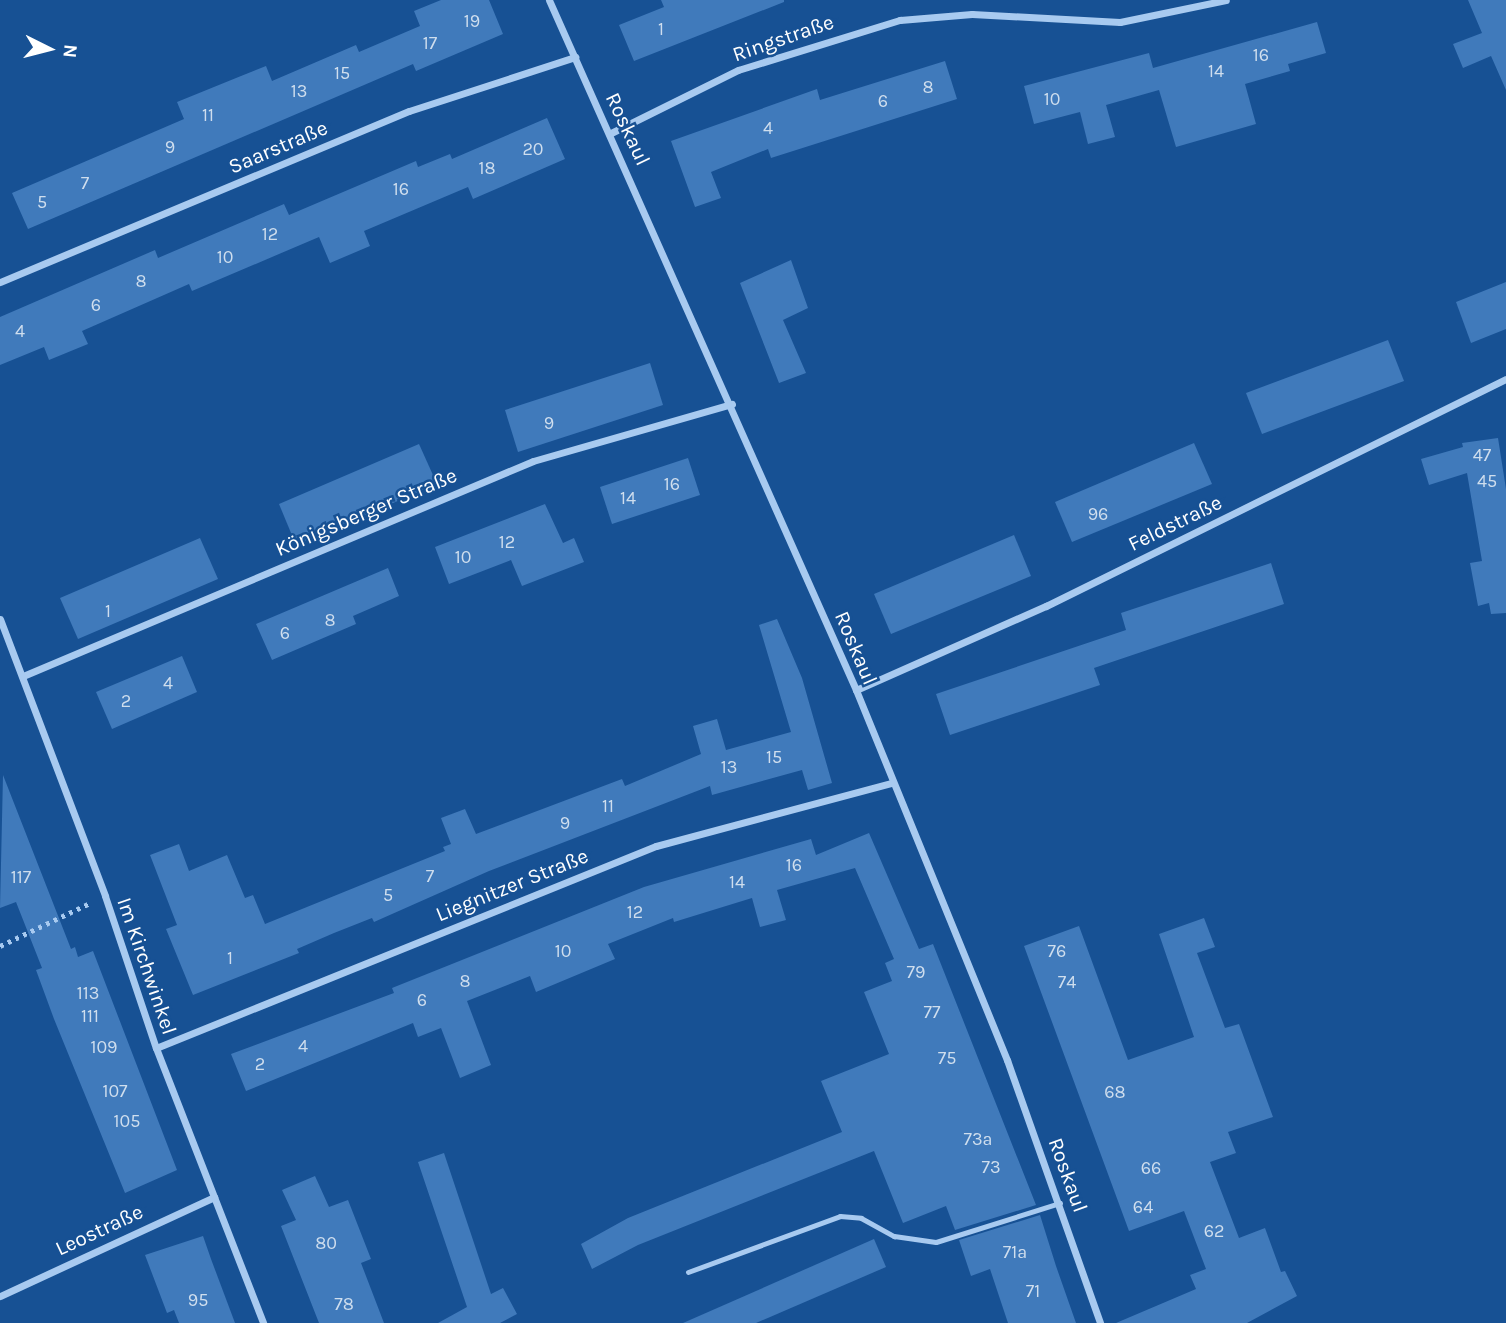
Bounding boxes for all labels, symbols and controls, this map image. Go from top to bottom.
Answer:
street label: Ringstraße [729,9,837,67]
house number: 19 [464,10,480,32]
north arrow [14,14,84,84]
house number: 1 [658,18,664,40]
house number: 17 [423,32,437,54]
text: N [58,43,82,59]
house number: 16 [1253,44,1269,66]
house number: 14 [1208,60,1224,82]
house number: 15 [334,62,350,84]
house number: 8 [922,76,934,98]
house number: 13 [291,80,307,102]
house number: 10 [1044,88,1060,110]
street label: Roskaul [600,89,656,169]
house number: 6 [878,90,888,112]
house number: 11 [202,104,214,126]
street label: Saarstraße [225,115,331,179]
house number: 4 [763,117,773,139]
house number: 9 [165,136,175,158]
house number: 20 [522,138,544,160]
house number: 18 [478,157,496,179]
house number: 7 [81,172,89,194]
house number: 16 [393,178,409,200]
house number: 5 [37,191,47,213]
house number: 12 [262,223,278,245]
house number: 10 [217,246,233,268]
house number: 8 [135,270,147,292]
house number: 6 [91,294,101,316]
house number: 4 [15,320,25,342]
house number: 9 [544,412,554,434]
house number: 47 [1473,444,1491,466]
street label: Königsberger Straße [271,462,461,562]
house number: 45 [1477,470,1497,492]
house number: 16 [664,473,680,495]
house number: 14 [620,487,636,509]
street label: Feldstraße [1124,489,1226,557]
house number: 96 [1088,503,1108,525]
house number: 12 [499,531,515,553]
house number: 10 [455,546,471,568]
house number: 1 [105,600,111,622]
street label: Roskaul [829,607,883,689]
house number: 8 [324,609,336,631]
house number: 6 [280,622,290,644]
house number: 4 [163,672,173,694]
house number: 2 [121,690,131,712]
house number: 15 [766,746,782,768]
house number: 13 [721,756,737,778]
house number: 11 [602,795,614,817]
house number: 9 [560,812,570,834]
street label: Liegnitzer Straße [432,843,592,927]
house number: 16 [786,854,802,876]
house number: 7 [426,865,434,887]
house number: 117 [11,866,31,888]
house number: 14 [729,871,745,893]
house number: 5 [383,884,393,906]
street label: Im Kirchwinkel [112,894,182,1038]
house number: 12 [627,901,643,923]
house number: 10 [555,940,571,962]
house number: 76 [1048,940,1066,962]
house number: 1 [227,947,233,969]
house number: 79 [907,961,925,983]
house number: 8 [459,970,471,992]
house number: 74 [1058,971,1076,993]
house number: 113 [77,982,99,1004]
house number: 6 [417,989,427,1011]
house number: 77 [924,1001,940,1023]
house number: 111 [81,1005,99,1027]
house number: 4 [298,1035,308,1057]
house number: 109 [90,1036,118,1058]
house number: 75 [938,1047,956,1069]
house number: 2 [255,1053,265,1075]
house number: 107 [102,1080,128,1102]
house number: 68 [1104,1081,1126,1103]
house number: 105 [114,1110,140,1132]
house number: 73a [964,1128,992,1150]
street label: Roskaul [1043,1134,1093,1216]
house number: 73 [981,1156,1001,1178]
house number: 66 [1141,1157,1161,1179]
house number: 64 [1133,1196,1153,1218]
street label: Leostraße [51,1199,147,1261]
house number: 62 [1204,1220,1224,1242]
house number: 80 [315,1232,337,1254]
house number: 71a [1003,1241,1027,1263]
house number: 71 [1026,1280,1040,1302]
house number: 95 [188,1289,208,1311]
house number: 78 [334,1293,354,1315]

